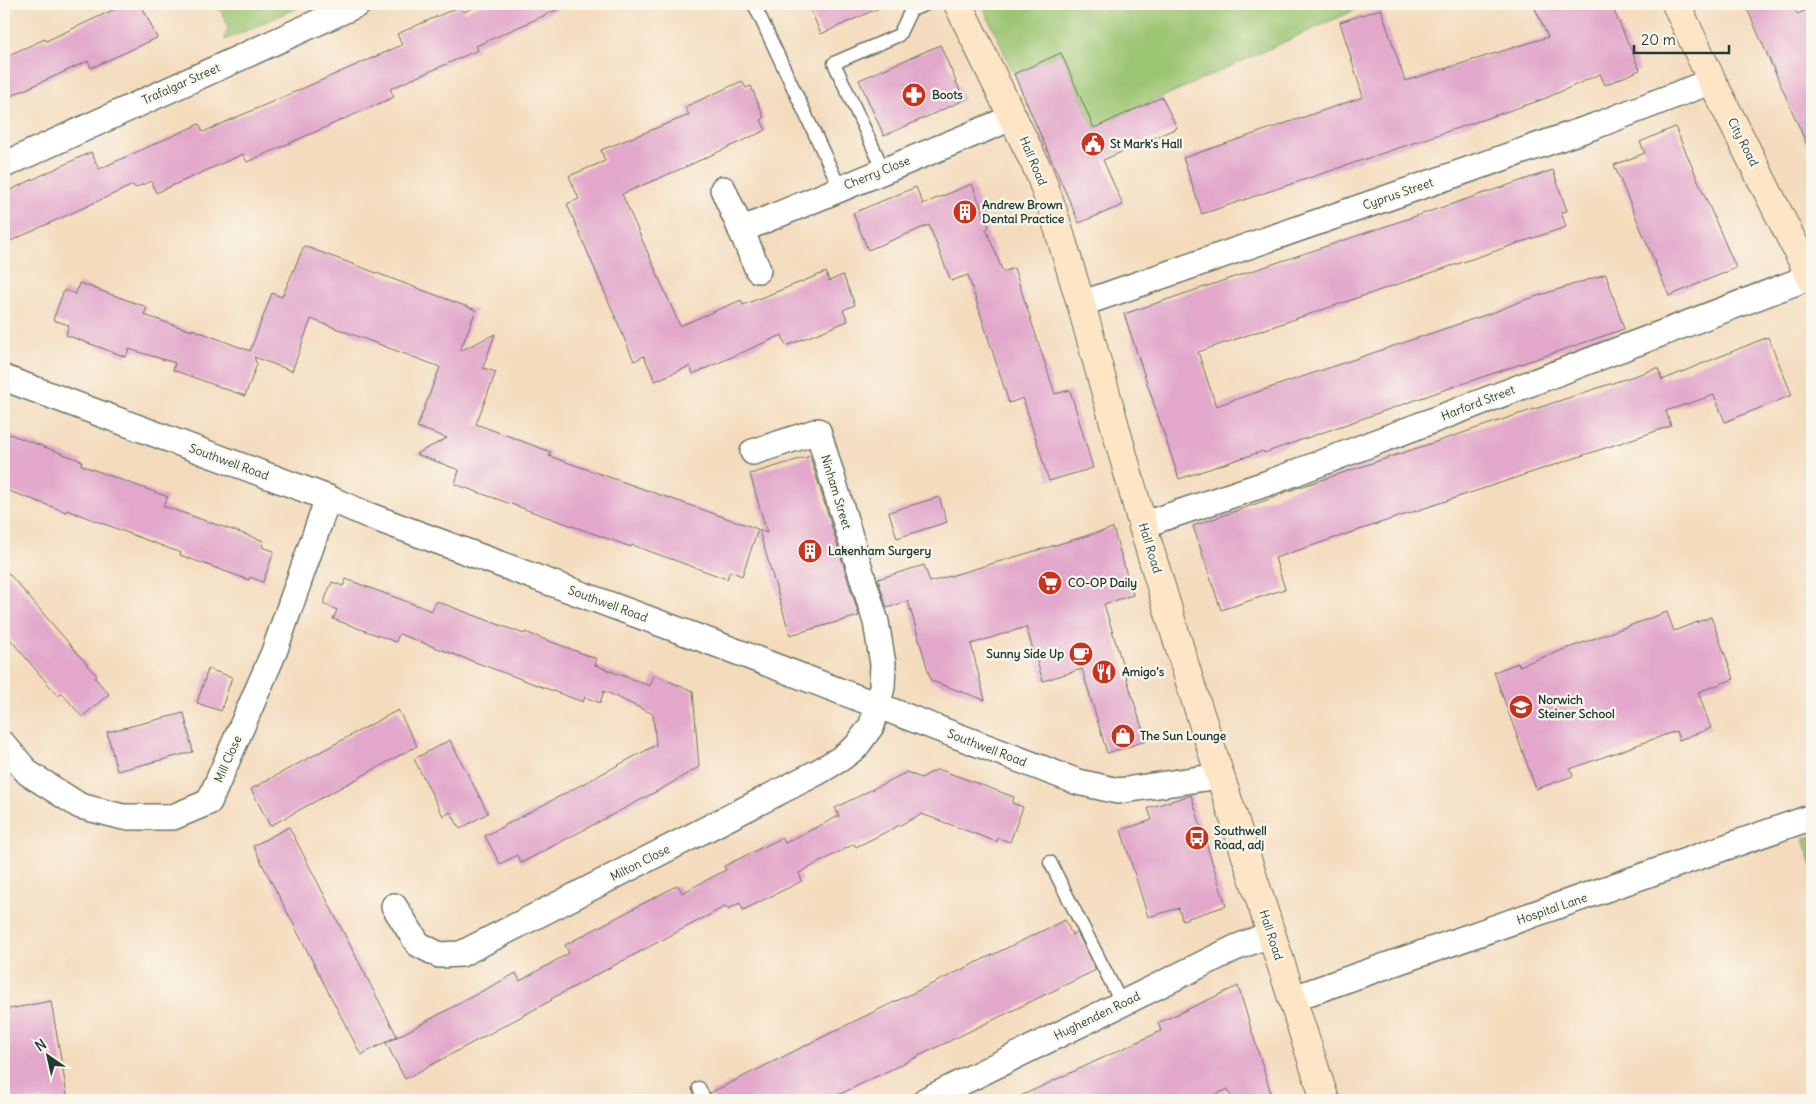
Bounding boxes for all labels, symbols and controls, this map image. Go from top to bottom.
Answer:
scale bar [1634,22,1728,54]
text: 20 m [1641,30,1676,49]
street label: Trafalgar Street [140,60,222,107]
pharmacy icon: Boots [901,82,927,108]
place label: Boots [932,87,963,102]
street label: City Road [1725,115,1762,169]
public building icon: St Mark's Hall [1080,131,1106,157]
street label: Hall Road [1016,134,1050,188]
place label: St Mark's Hall [1110,136,1182,151]
street label: Cherry Close [842,152,912,193]
street label: Cyprus Street [1361,174,1435,213]
place label: Andrew Brown Dental Practice [982,197,1065,226]
building icon: Andrew Brown Dental Practice [952,199,978,225]
street label: Harford Street [1439,382,1517,423]
street label: Southwell Road [187,440,271,483]
street label: Ninham Street [818,453,855,531]
street label: Hall Road [1136,521,1165,575]
building icon: Lakenham Surgery [797,538,823,564]
place label: Lakenham Surgery [828,543,931,559]
supermarket icon: CO-OP Daily [1037,570,1063,596]
place label: CO-OP Daily [1068,575,1137,591]
street label: Southwell Road [566,582,650,625]
cafe icon: Sunny Side Up [1068,641,1094,667]
place label: Sunny Side Up [986,646,1064,662]
restaurant icon: Amigo’s [1091,659,1117,685]
place label: Amigo’s [1122,664,1165,680]
place label: Norwich Steiner School [1538,692,1615,721]
school or university icon: Norwich Steiner School [1508,694,1534,720]
shop icon: The Sun Lounge [1110,723,1136,749]
street label: Southwell Road [945,726,1029,770]
place label: The Sun Lounge [1140,728,1227,744]
street label: Mill Close [211,733,245,785]
place label: Southwell Road, adj [1214,823,1267,852]
bus stop icon: Southwell Road, adj [1184,825,1210,851]
street label: Milton Close [607,841,672,884]
street label: Hospital Lane [1515,889,1589,928]
street label: Hall Road [1256,908,1287,962]
street label: Hughenden Road [1051,988,1142,1043]
north arrow [22,1032,72,1082]
text: N [32,1035,50,1055]

